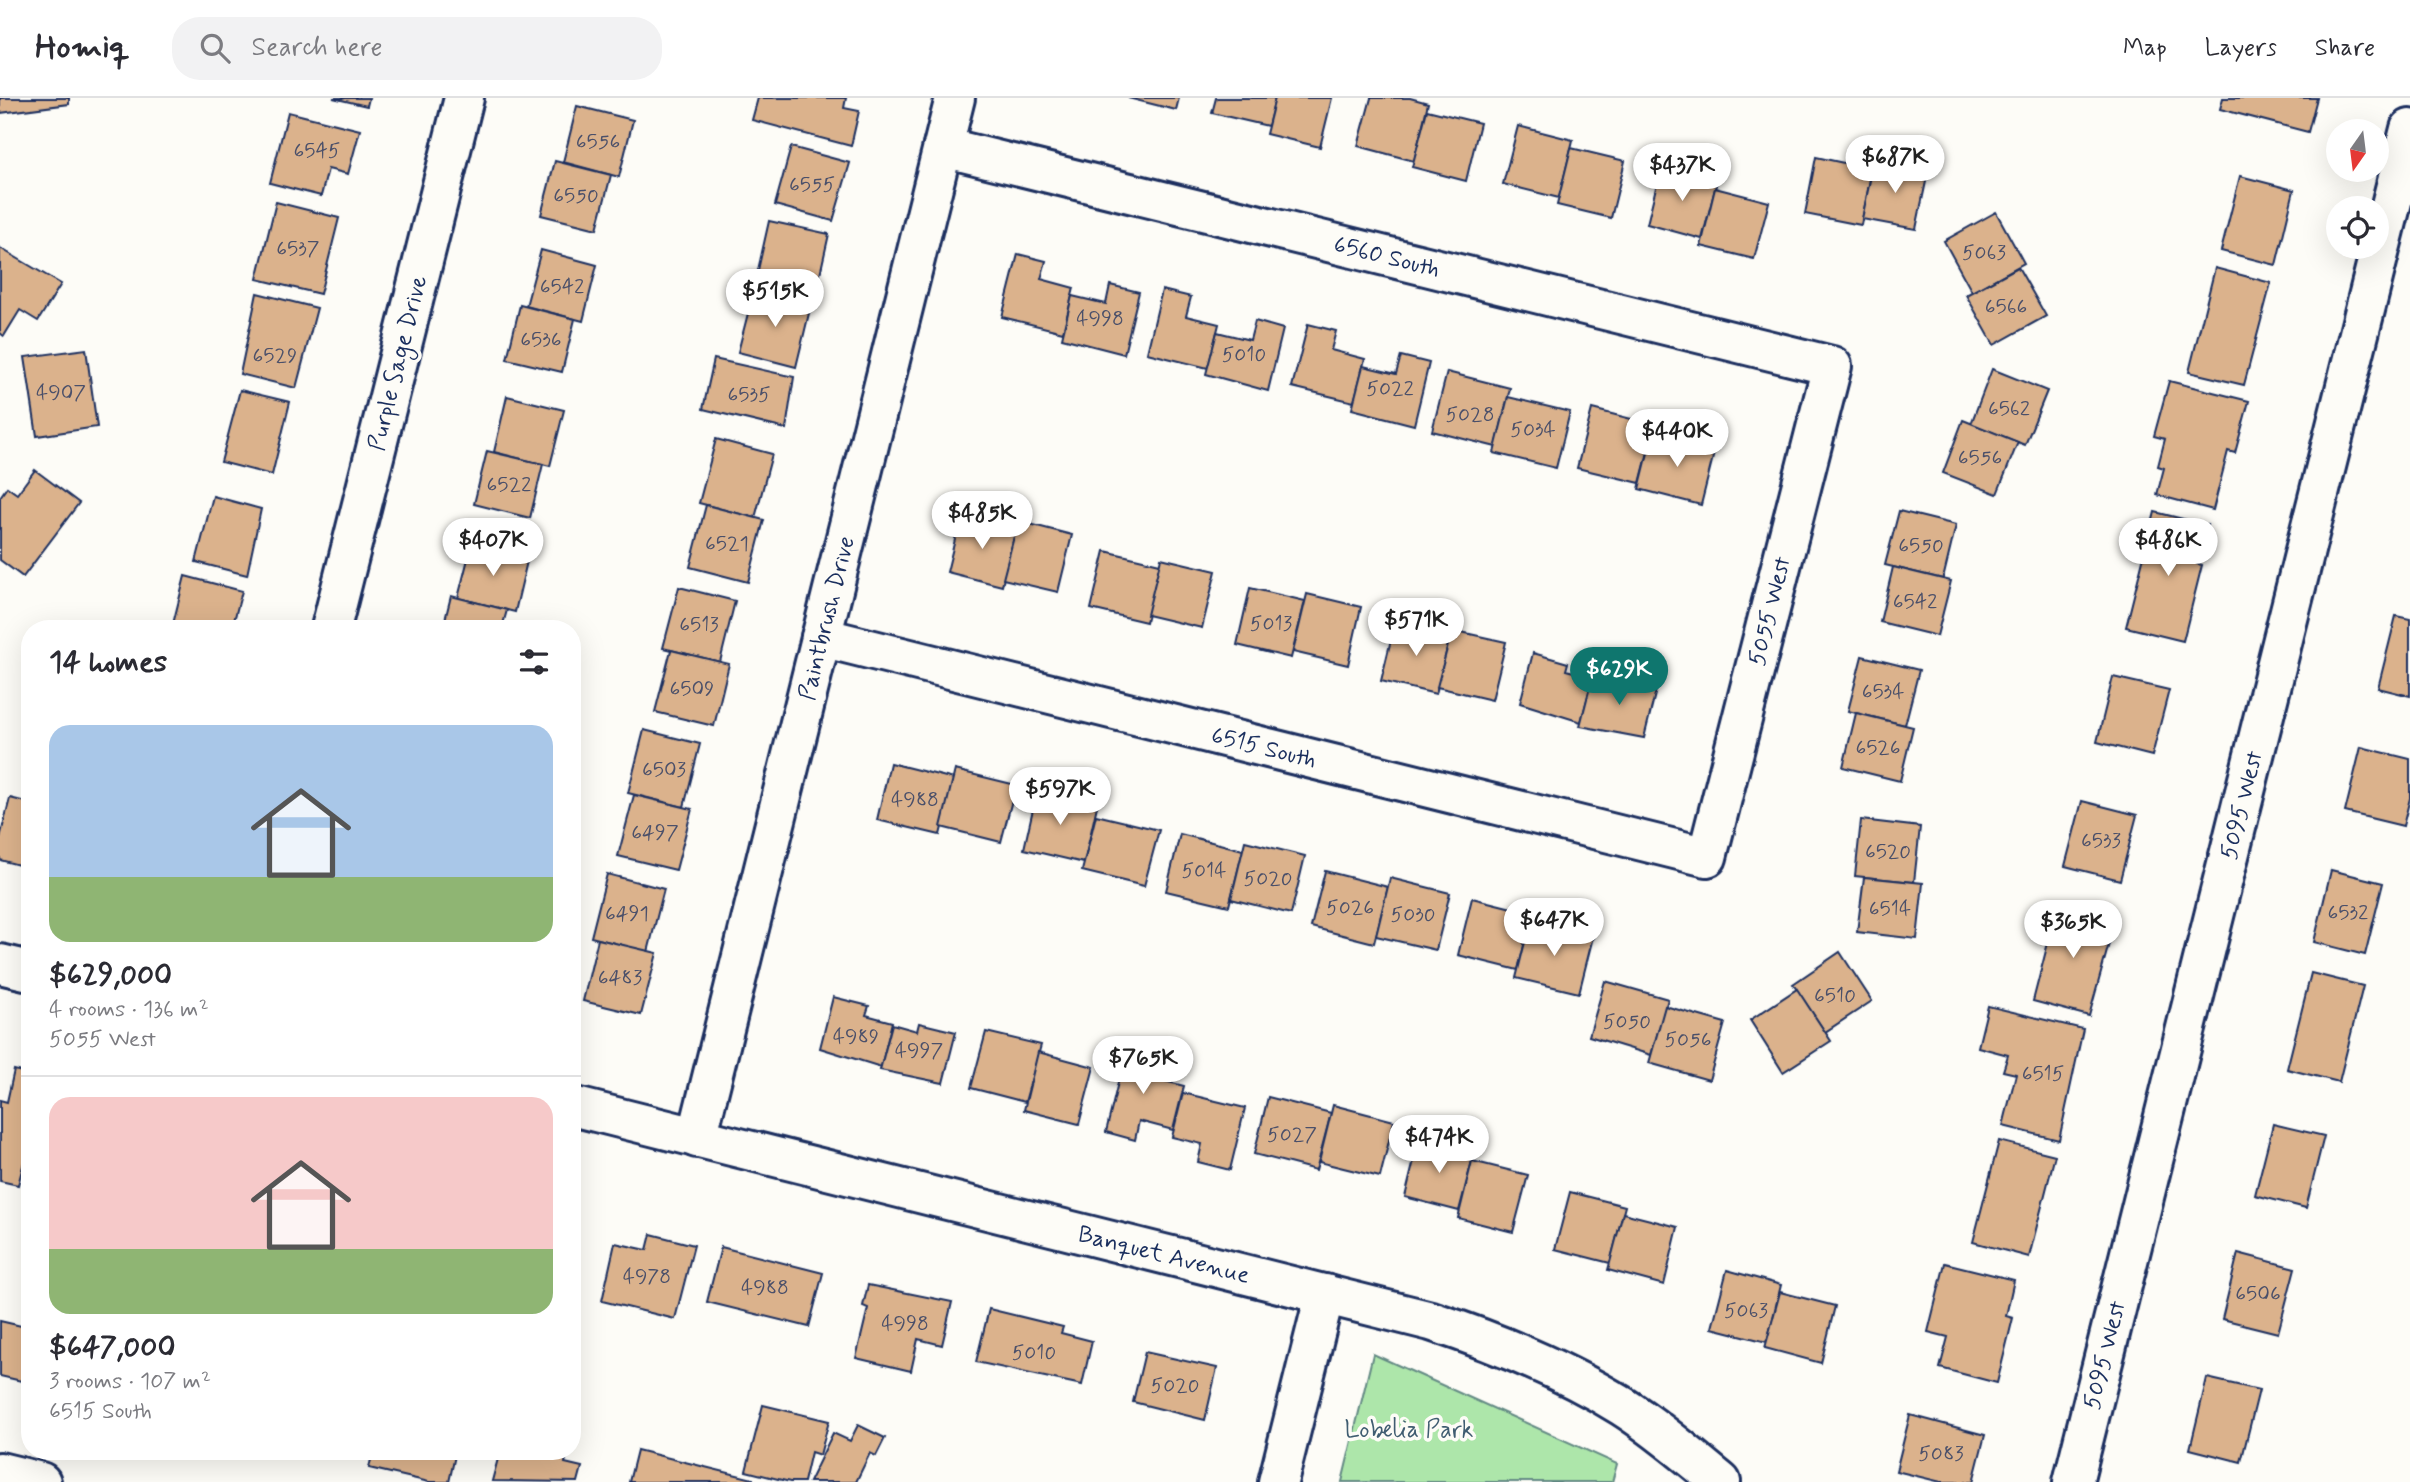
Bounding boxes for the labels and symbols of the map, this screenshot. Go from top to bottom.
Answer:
north arrow [2326,119,2389,182]
house number: 6556 [576,128,620,156]
pin: $687K [1846,136,1944,195]
house number: 6545 [294,137,340,165]
pin: $437K [1633,144,1731,203]
house number: 6555 [789,171,835,199]
house number: 6550 [553,182,599,210]
street label: 6560 South [1330,229,1443,286]
house number: 6537 [276,235,320,263]
house number: 5063 [1962,239,2007,267]
pin: $515K [726,270,824,329]
street label: Purple Sage Drive [362,272,437,455]
house number: 6542 [540,273,584,301]
house number: 6566 [1985,293,2027,321]
house number: 4998 [1076,305,1124,333]
house number: 6536 [520,326,562,354]
house number: 5010 [1222,341,1266,369]
house number: 6529 [253,342,297,370]
house number: 5022 [1366,375,1414,403]
house number: 4907 [36,379,86,407]
house number: 6535 [727,381,771,409]
house number: 6562 [1988,395,2030,423]
house number: 5028 [1446,401,1494,429]
pin: $440K [1628,410,1726,469]
house number: 5034 [1510,416,1556,444]
house number: 6556 [1958,444,2002,472]
house number: 6522 [487,471,531,499]
pin: $485K [933,491,1031,551]
pin: $407K [444,518,542,578]
pin: $486K [2119,518,2217,578]
house number: 6521 [705,530,749,558]
house number: 6550 [1898,532,1944,560]
street label: Paintbrush Drive [792,533,863,704]
street label: 5055 West [1742,553,1799,669]
house number: 6542 [1893,588,1937,616]
pin: $571K [1367,598,1465,658]
house number: 5013 [1250,610,1293,638]
house number: 6513 [679,611,719,639]
pin: $629K [1570,648,1668,707]
house number: 6509 [670,675,714,703]
house number: 6534 [1862,678,1904,706]
street label: 6515 South [1208,720,1320,776]
house number: 6526 [1855,734,1901,762]
street label: 5095 West [2214,747,2271,863]
house number: 6503 [642,756,687,784]
pin: $597K [1011,768,1109,827]
house number: 4988 [891,786,939,814]
house number: 6497 [631,819,679,847]
house number: 6533 [2081,827,2122,855]
house number: 6520 [1865,838,1911,866]
house number: 5014 [1181,857,1227,885]
house number: 5020 [1244,865,1292,893]
house number: 5026 [1326,894,1374,922]
house number: 6514 [1869,895,1911,923]
pin: $647K [1505,898,1603,958]
house number: 6532 [2328,899,2368,927]
house number: 6491 [605,900,649,928]
pin: $365K [2024,900,2122,960]
house number: 5030 [1391,901,1435,929]
house number: 6483 [598,964,643,992]
house number: 6510 [1814,982,1856,1010]
house number: 5050 [1603,1008,1651,1036]
house number: 4989 [833,1023,879,1051]
house number: 5056 [1664,1026,1712,1054]
house number: 4997 [895,1037,944,1065]
pin: $765K [1094,1037,1192,1096]
house number: 6515 [2022,1060,2064,1088]
pin: $474K [1390,1116,1488,1175]
house number: 5027 [1267,1121,1317,1149]
street label: Banquet Avenue [1075,1219,1253,1292]
house number: 4978 [623,1263,671,1291]
house number: 4988 [741,1274,789,1302]
house number: 6506 [2235,1280,2281,1308]
house number: 5063 [1724,1297,1769,1325]
street label: 5095 West [2077,1297,2134,1413]
house number: 4998 [881,1310,929,1338]
house number: 5010 [1012,1339,1056,1367]
house number: 5020 [1151,1372,1199,1400]
park label: Lobelia Park [1345,1415,1474,1446]
house number: 5083 [1918,1440,1964,1468]

